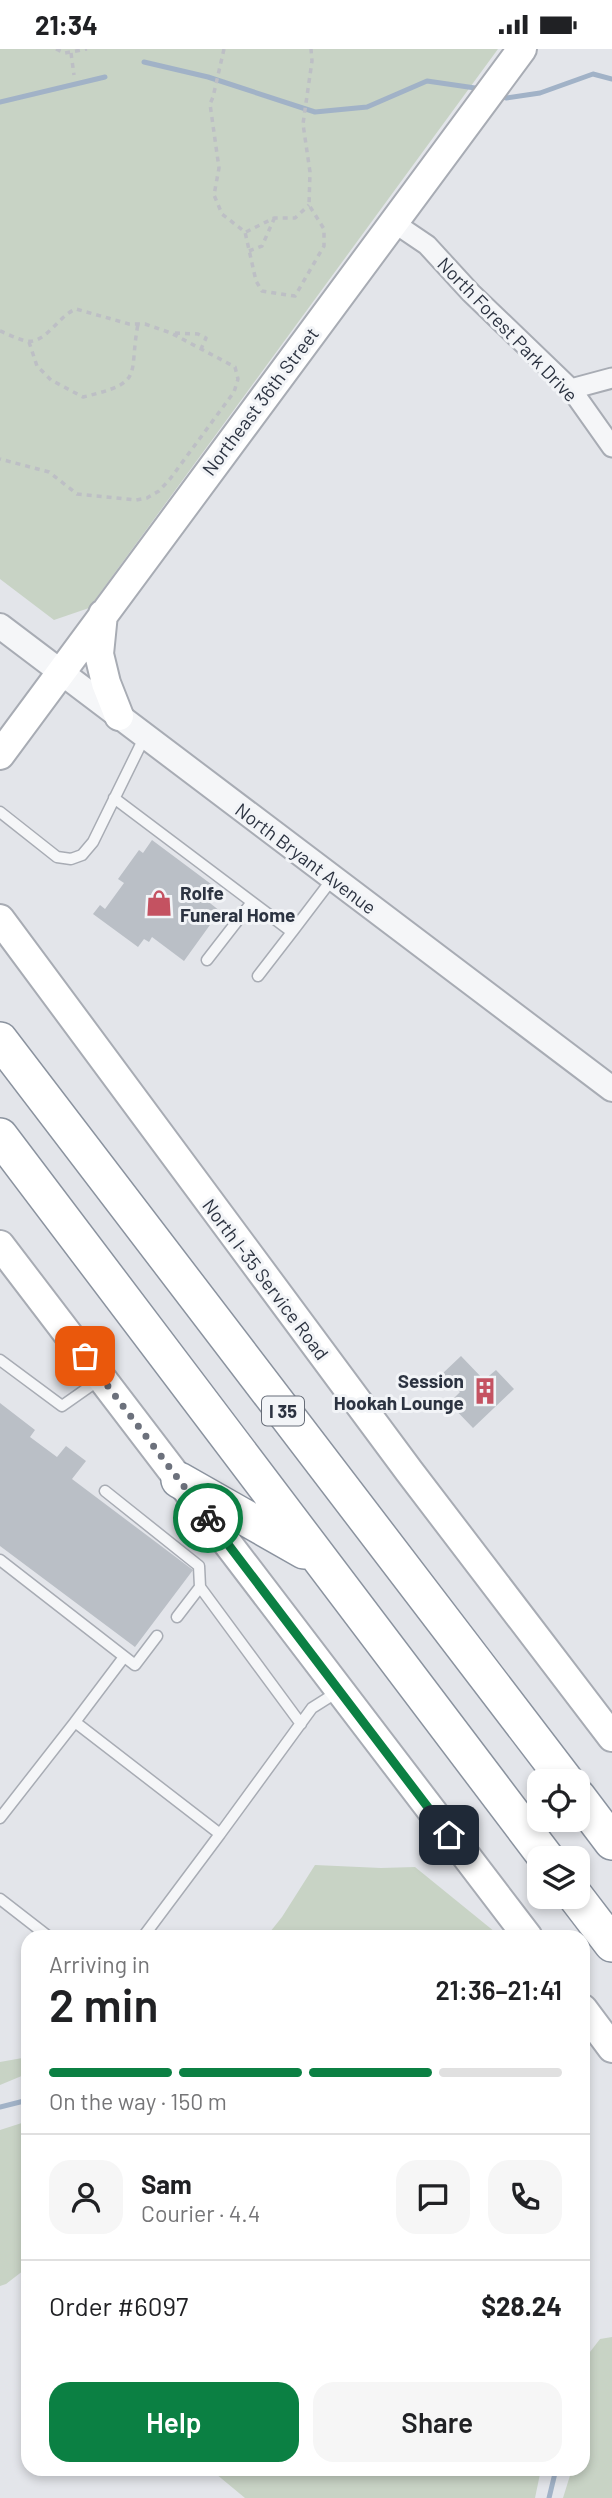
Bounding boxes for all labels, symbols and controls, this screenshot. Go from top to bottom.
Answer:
text: 21:34 [35,9,98,40]
street label: North Forest Park Drive [433,252,583,406]
street label: Northeast 36th Street [197,322,323,480]
street label: North Bryant Avenue [231,798,381,918]
place label: Rolfe Funeral Home [180,881,295,926]
shop icon: Rolfe Funeral Home [144,888,174,918]
street label: North I-35 Service Road [198,1194,334,1364]
pin [55,1326,115,1386]
icon: bag [66,1337,104,1375]
place label: Session Hookah Lounge [334,1369,464,1414]
building icon: Session Hookah Lounge [470,1376,500,1406]
road number: I 35 [262,1397,304,1426]
courier [173,1483,243,1553]
icon: bike [189,1499,227,1537]
map controls [527,1769,590,1909]
button: locate [527,1769,590,1832]
pin [419,1805,479,1865]
icon: home [430,1816,468,1854]
button: layers [527,1846,590,1909]
text: Arriving in [49,1950,150,1978]
text: 21:36–21:41 [435,1974,562,2005]
text: 2 min [49,1976,158,2031]
text: On the way · 150 m [49,2087,227,2115]
button: person [49,2160,123,2234]
button: chat [396,2160,470,2234]
button: phone [488,2160,562,2234]
text: Sam [141,2168,192,2199]
text: Courier · 4.4 [141,2199,260,2227]
text: Order #6097 [49,2290,188,2321]
text: $28.24 [481,2290,562,2321]
button: Help [49,2382,299,2462]
button: Share [313,2382,562,2462]

